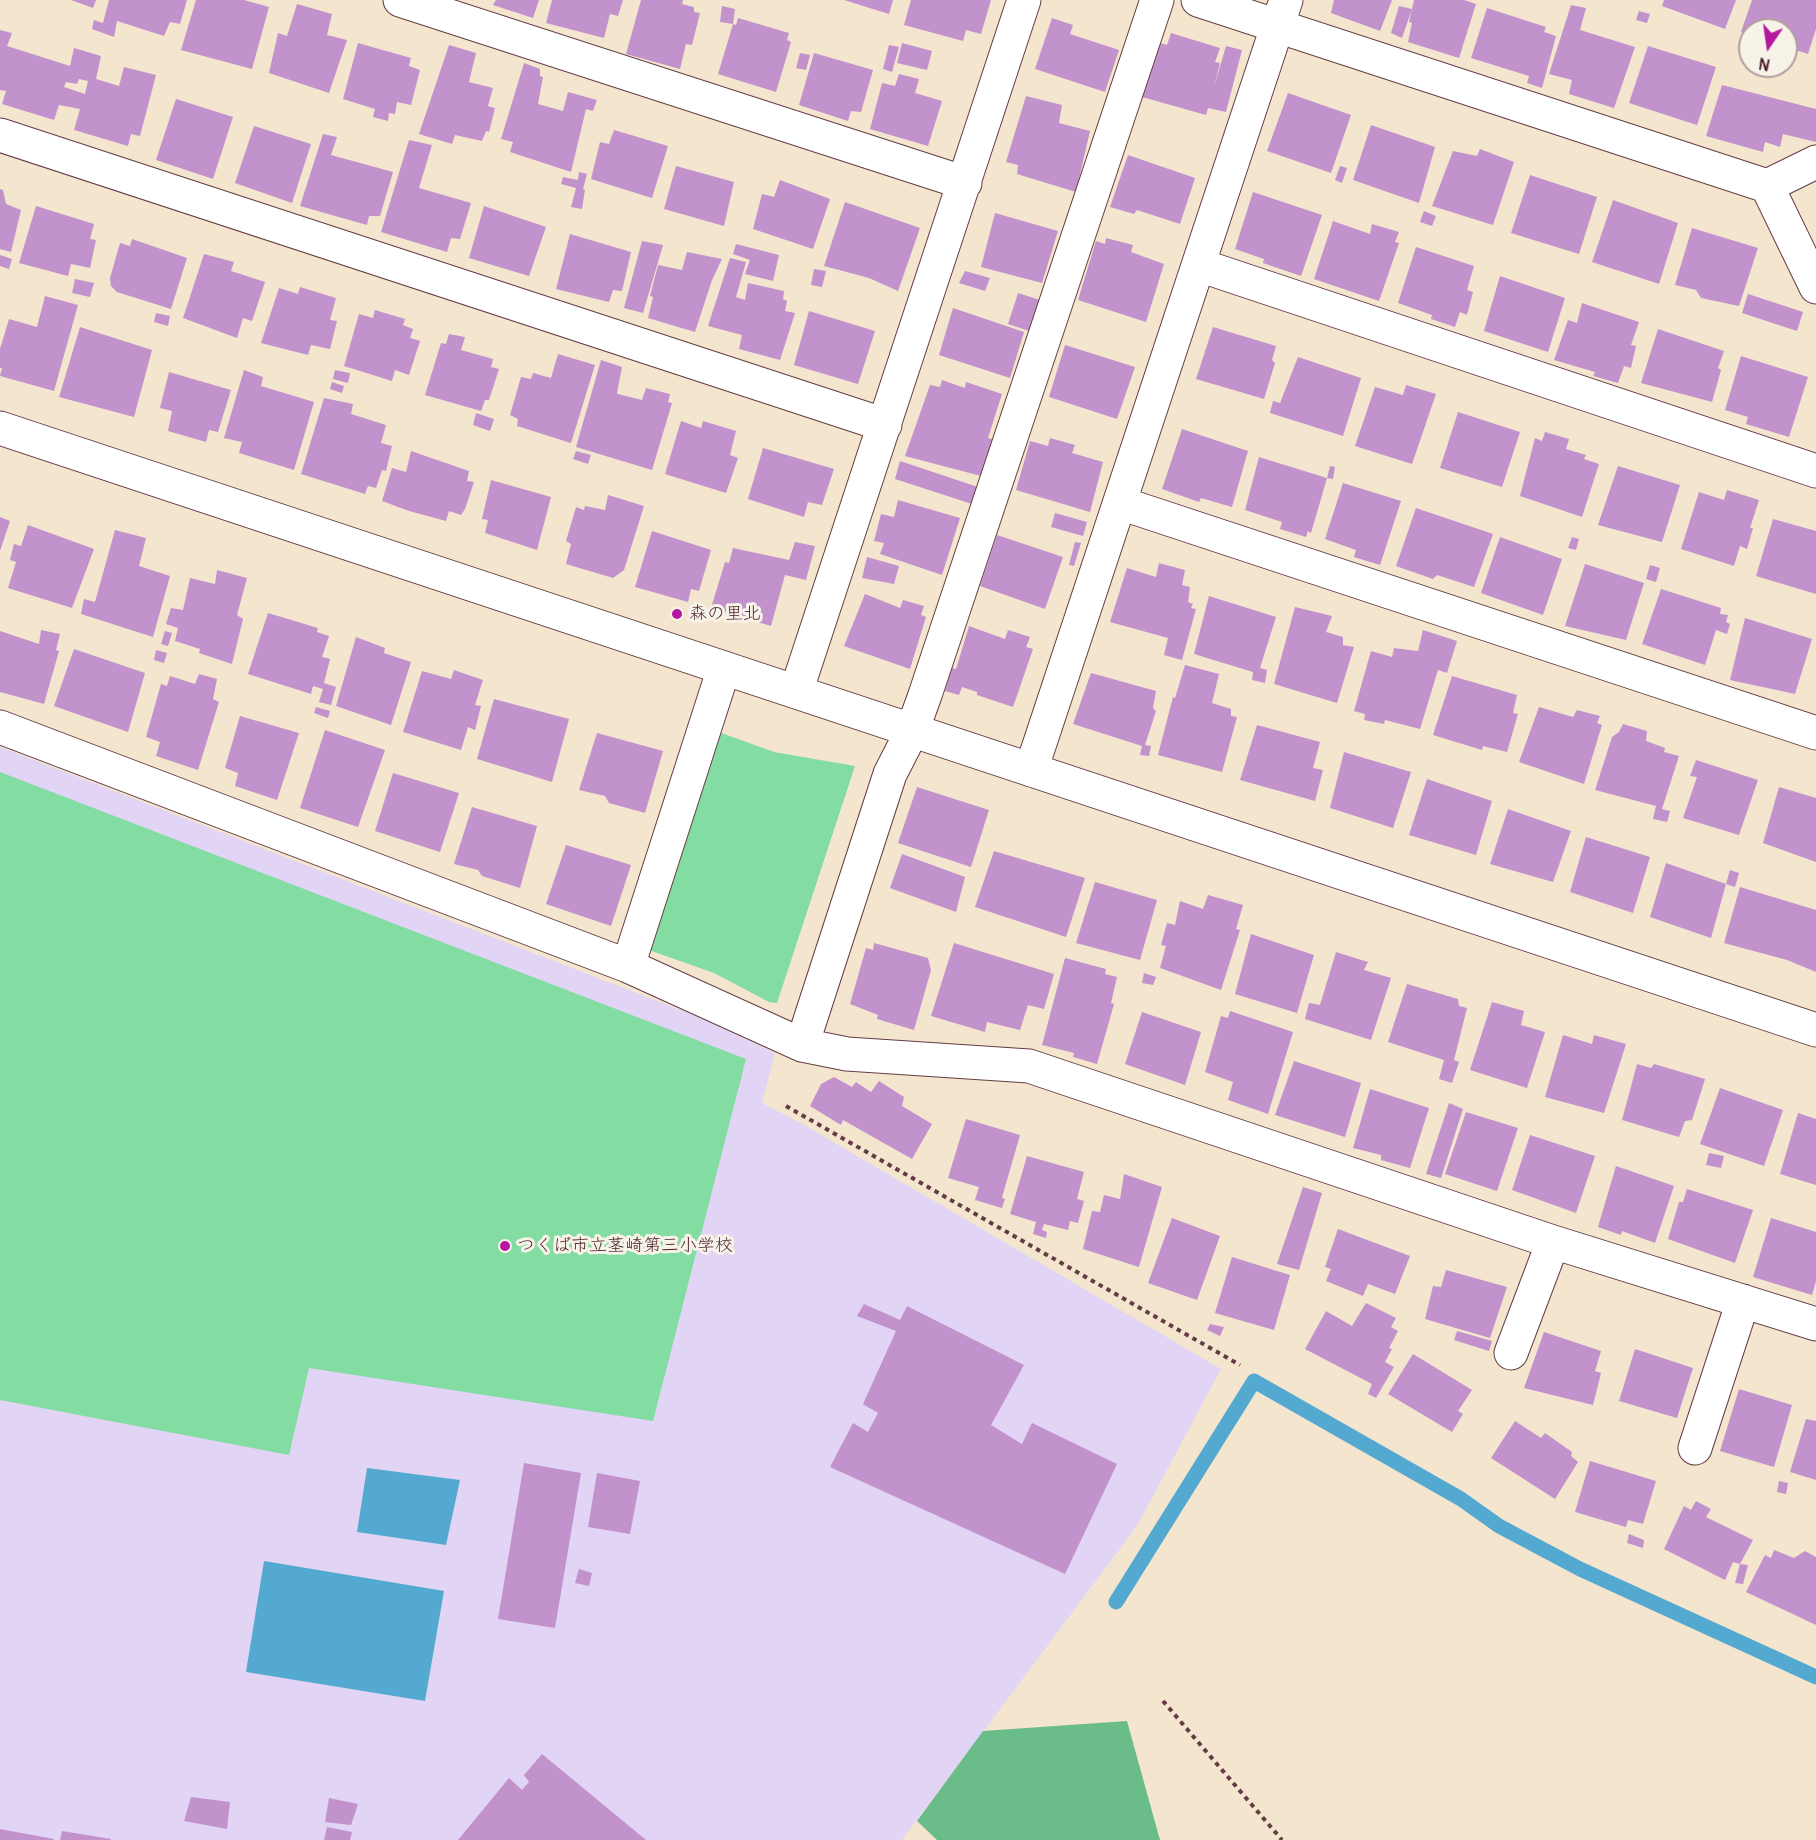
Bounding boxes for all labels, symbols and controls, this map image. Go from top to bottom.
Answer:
north arrow [1738,18,1798,78]
text: N [1757,53,1772,75]
place label: 森の里北 [689,603,761,625]
marker: 森の里北 [670,607,684,621]
place label: つくば市立茎崎第三小学校 [517,1235,733,1257]
marker: つくば市立茎崎第三小学校 [498,1239,512,1253]

